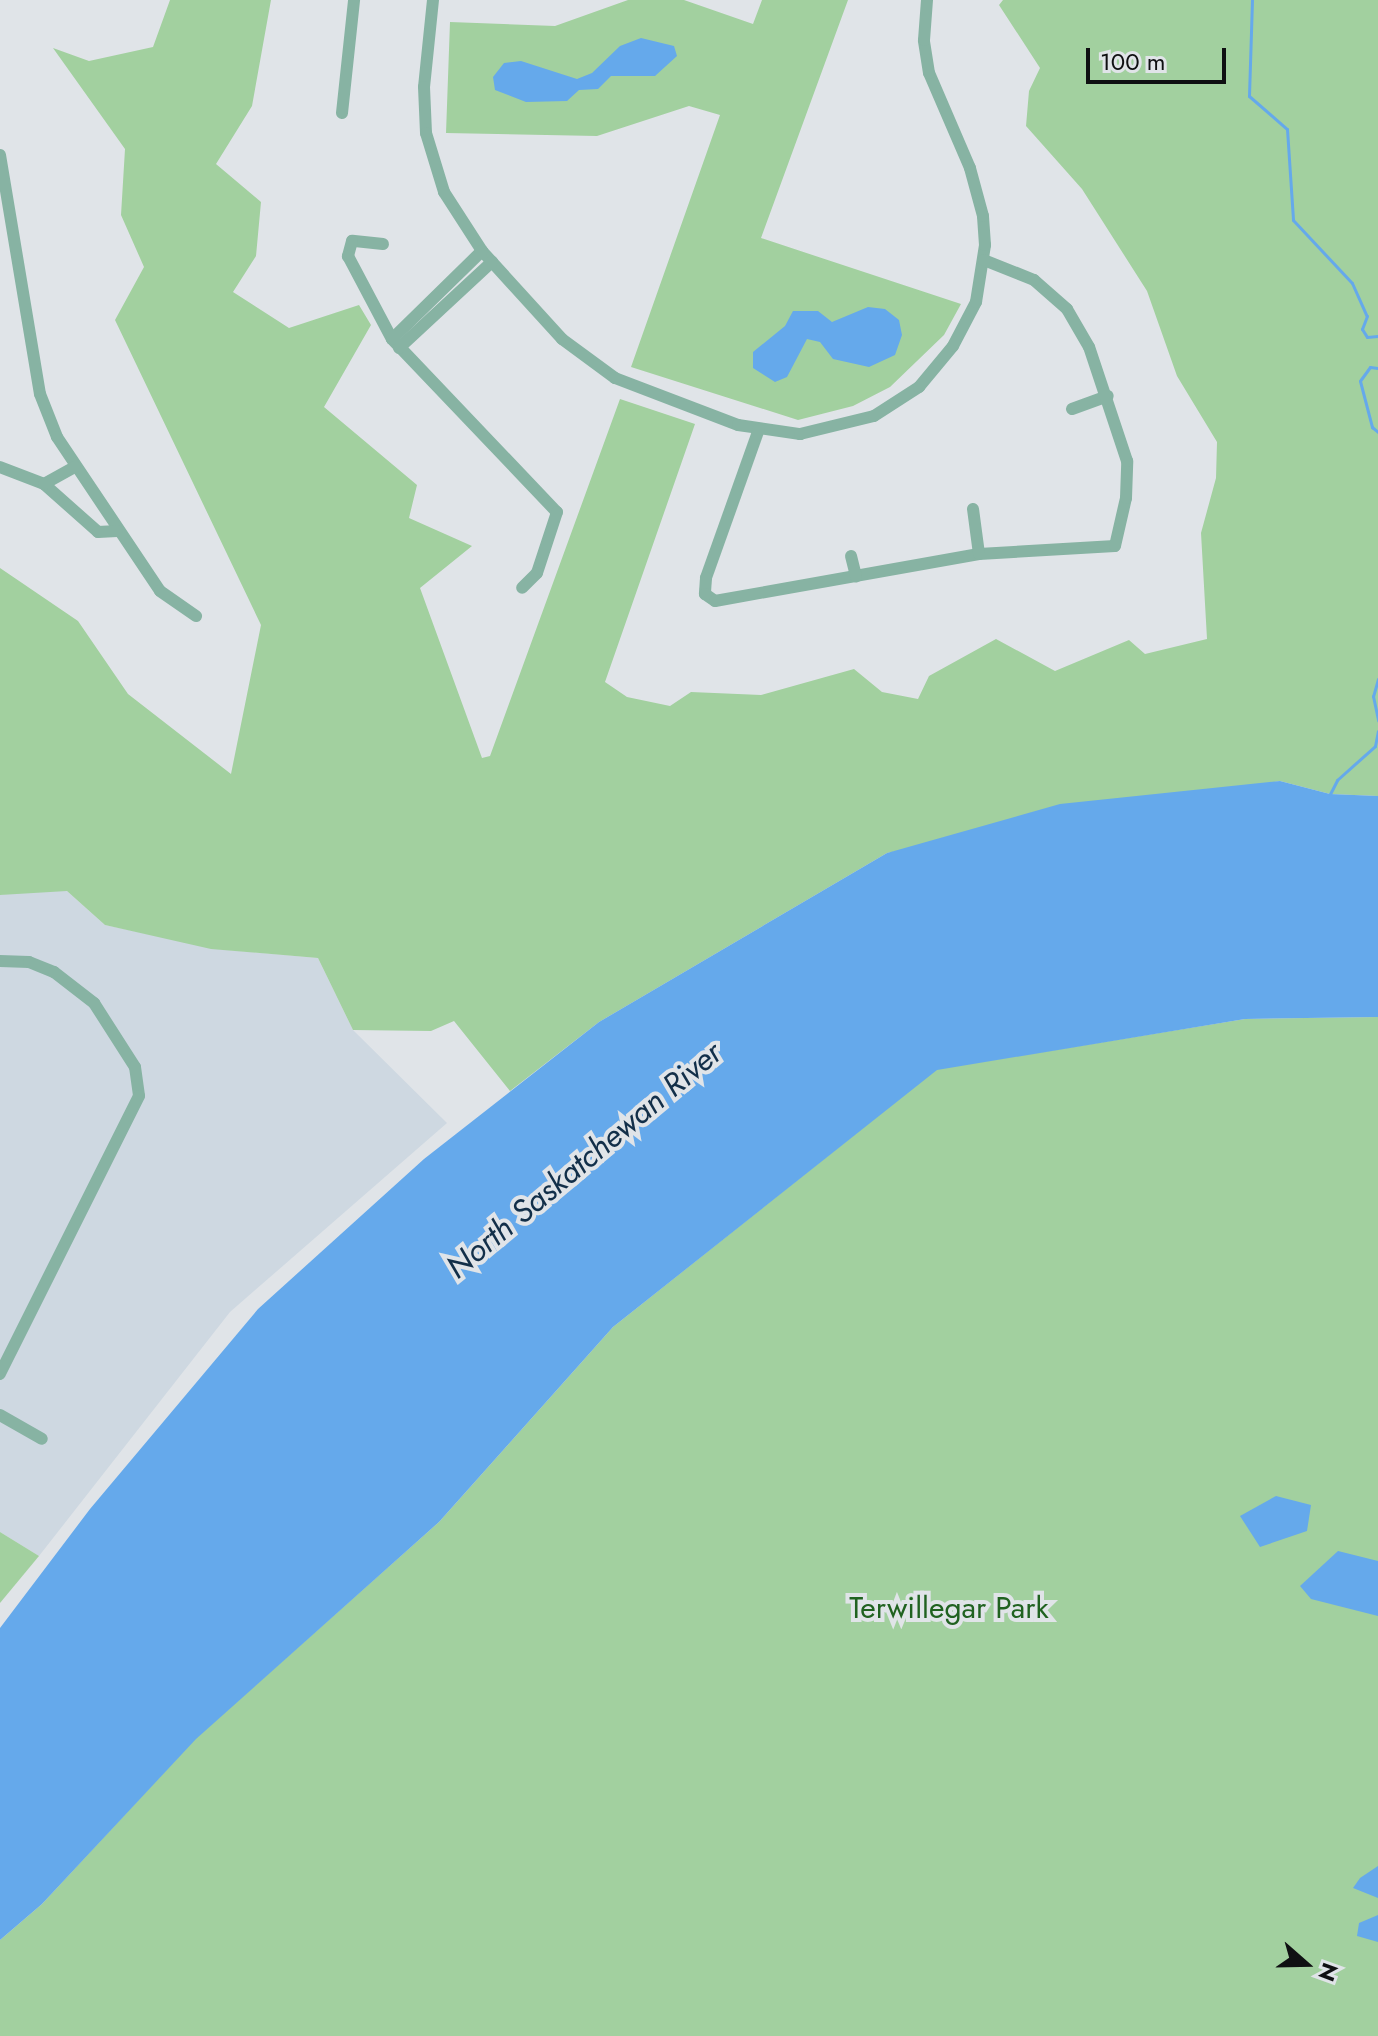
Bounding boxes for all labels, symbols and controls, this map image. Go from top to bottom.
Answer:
scale bar [1090,32,1230,82]
text: 100 m [1100,44,1166,79]
water label: North Saskatchewan River [438,1034,730,1286]
park label: Terwillegar Park [849,1590,1049,1626]
north arrow [1266,1924,1346,2004]
text: N [1311,1959,1347,1986]

